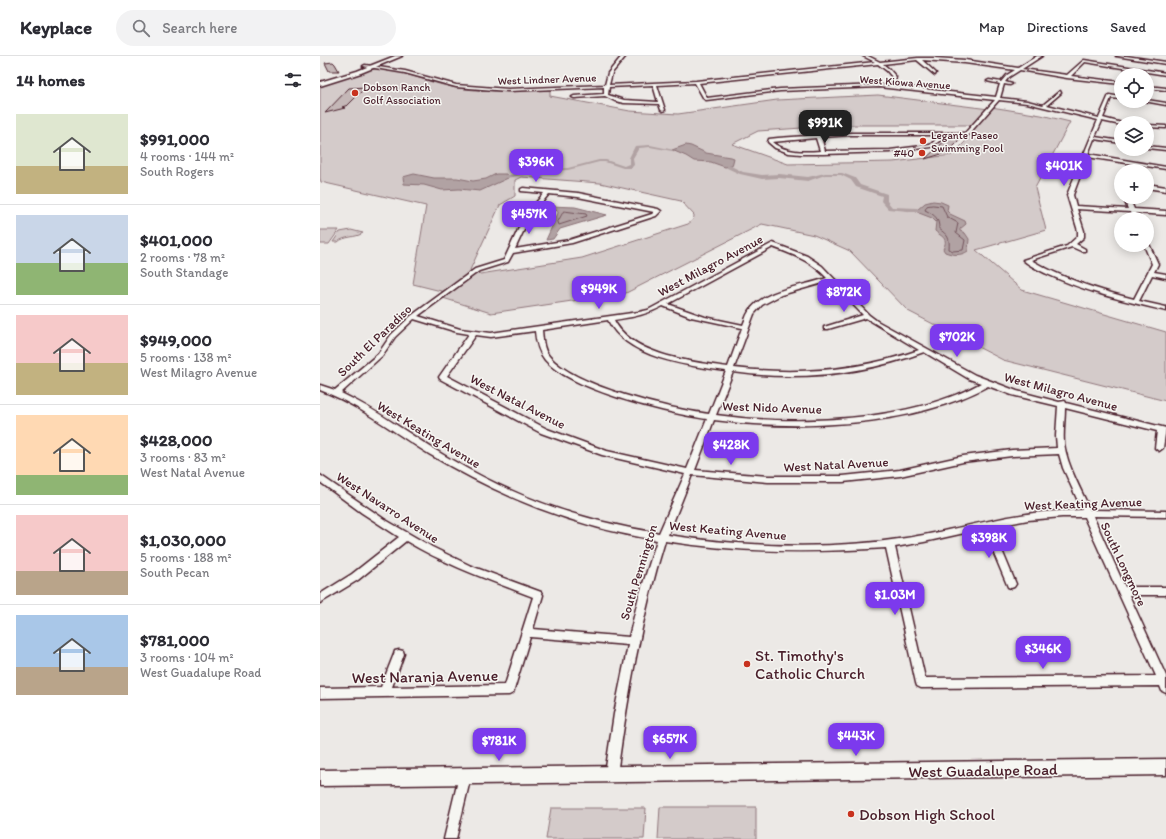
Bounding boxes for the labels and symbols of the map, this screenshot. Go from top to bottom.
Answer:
street label: West Lindner Avenue [497,71,597,88]
street label: West Kiowa Avenue [859,73,951,92]
place label: Dobson Ranch Golf Association [363,81,442,107]
marker: Dobson Ranch Golf Association [350,88,360,98]
pin: $991K [797,110,853,144]
place label: Legante Paseo Swimming Pool [931,129,1003,155]
marker: Legante Paseo Swimming Pool [918,136,928,146]
place label: #40 [893,147,914,160]
marker: #40 [917,148,927,158]
pin: $396K [508,149,564,183]
pin: $401K [1036,153,1092,187]
pin: $457K [501,201,557,235]
street label: West Milagro Avenue [655,231,765,300]
pin: $949K [571,276,627,310]
pin: $872K [816,279,872,313]
street label: South El Paradiso [334,301,415,380]
pin: $702K [929,324,985,358]
street label: West Milagro Avenue [1002,369,1119,414]
street label: West Natal Avenue [468,371,568,432]
street label: West Keating Avenue [374,398,483,471]
street label: West Nido Avenue [722,398,822,417]
pin: $428K [703,432,759,466]
street label: West Natal Avenue [783,454,889,475]
street label: West Navarro Avenue [334,469,442,546]
street label: West Keating Avenue [1024,494,1142,513]
street label: West Keating Avenue [669,518,787,543]
street label: South Longmore [1097,520,1150,609]
street label: South Pennington [617,522,660,622]
pin: $398K [961,525,1017,559]
pin: $1.03M [862,582,928,616]
pin: $346K [1015,636,1071,670]
place label: St. Timothy's Catholic Church [755,646,865,683]
marker: St. Timothy's Catholic Church [742,659,752,669]
street label: West Naranja Avenue [352,666,498,687]
pin: $443K [828,723,884,757]
pin: $657K [642,726,698,760]
pin: $781K [471,728,527,762]
street label: West Guadalupe Road [908,760,1058,781]
place label: Dobson High School [859,805,996,824]
marker: Dobson High School [846,809,856,819]

